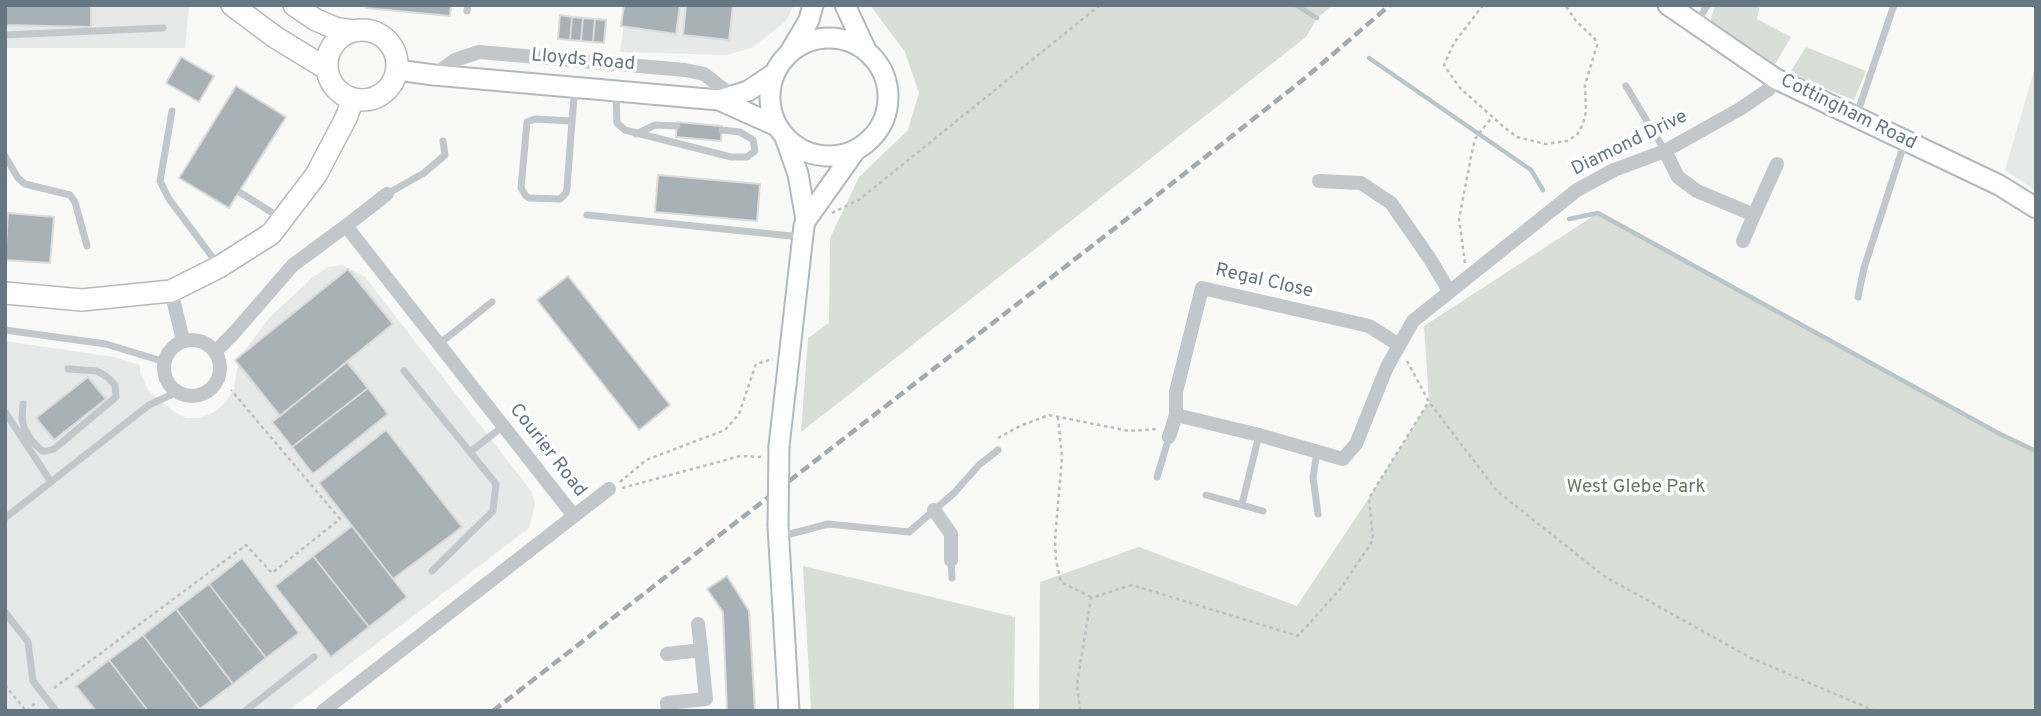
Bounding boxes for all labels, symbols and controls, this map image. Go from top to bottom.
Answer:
street label: Lloyds Road [530,45,636,77]
street label: Cottingham Road [1776,70,1920,156]
street label: Diamond Drive [1568,106,1692,182]
street label: Regal Close [1213,260,1315,304]
street label: Courier Road [503,400,591,502]
park label: West Glebe Park [1566,477,1706,499]

